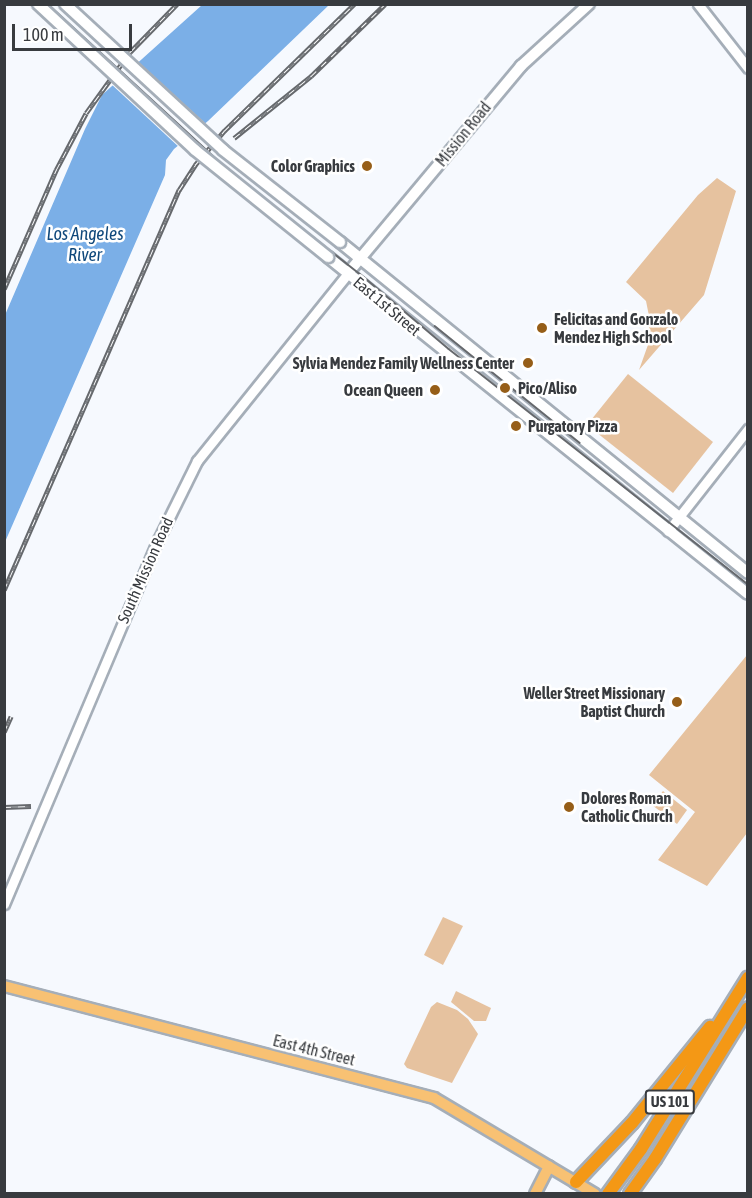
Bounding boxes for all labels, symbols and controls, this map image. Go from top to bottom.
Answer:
scale bar [15,12,135,50]
text: 100 m [23,24,64,45]
street label: Mission Road [431,98,495,170]
place label: Color Graphics [271,156,355,176]
marker: Color Graphics [360,159,374,173]
water label: Los Angeles River [46,224,124,266]
street label: East 1st Street [350,272,424,340]
place label: Felicitas and Gonzalo Mendez High School [554,309,678,347]
marker: Felicitas and Gonzalo Mendez High School [535,321,549,335]
place label: Sylvia Mendez Family Wellness Center [293,353,514,373]
marker: Sylvia Mendez Family Wellness Center [519,354,537,372]
place label: Pico/Aliso [518,378,577,398]
marker: Pico/Aliso [496,379,514,397]
place label: Ocean Queen [344,380,423,400]
marker: Ocean Queen [428,383,442,397]
place label: Purgatory Pizza [528,416,618,436]
marker: Purgatory Pizza [509,419,523,433]
street label: South Mission Road [113,514,177,626]
place label: Weller Street Missionary Baptist Church [523,683,665,721]
marker: Weller Street Missionary Baptist Church [670,695,684,709]
place label: Dolores Roman Catholic Church [581,788,673,826]
marker: Dolores Roman Catholic Church [562,800,576,814]
street label: East 4th Street [271,1031,357,1069]
road number: US 101 [644,1090,696,1114]

